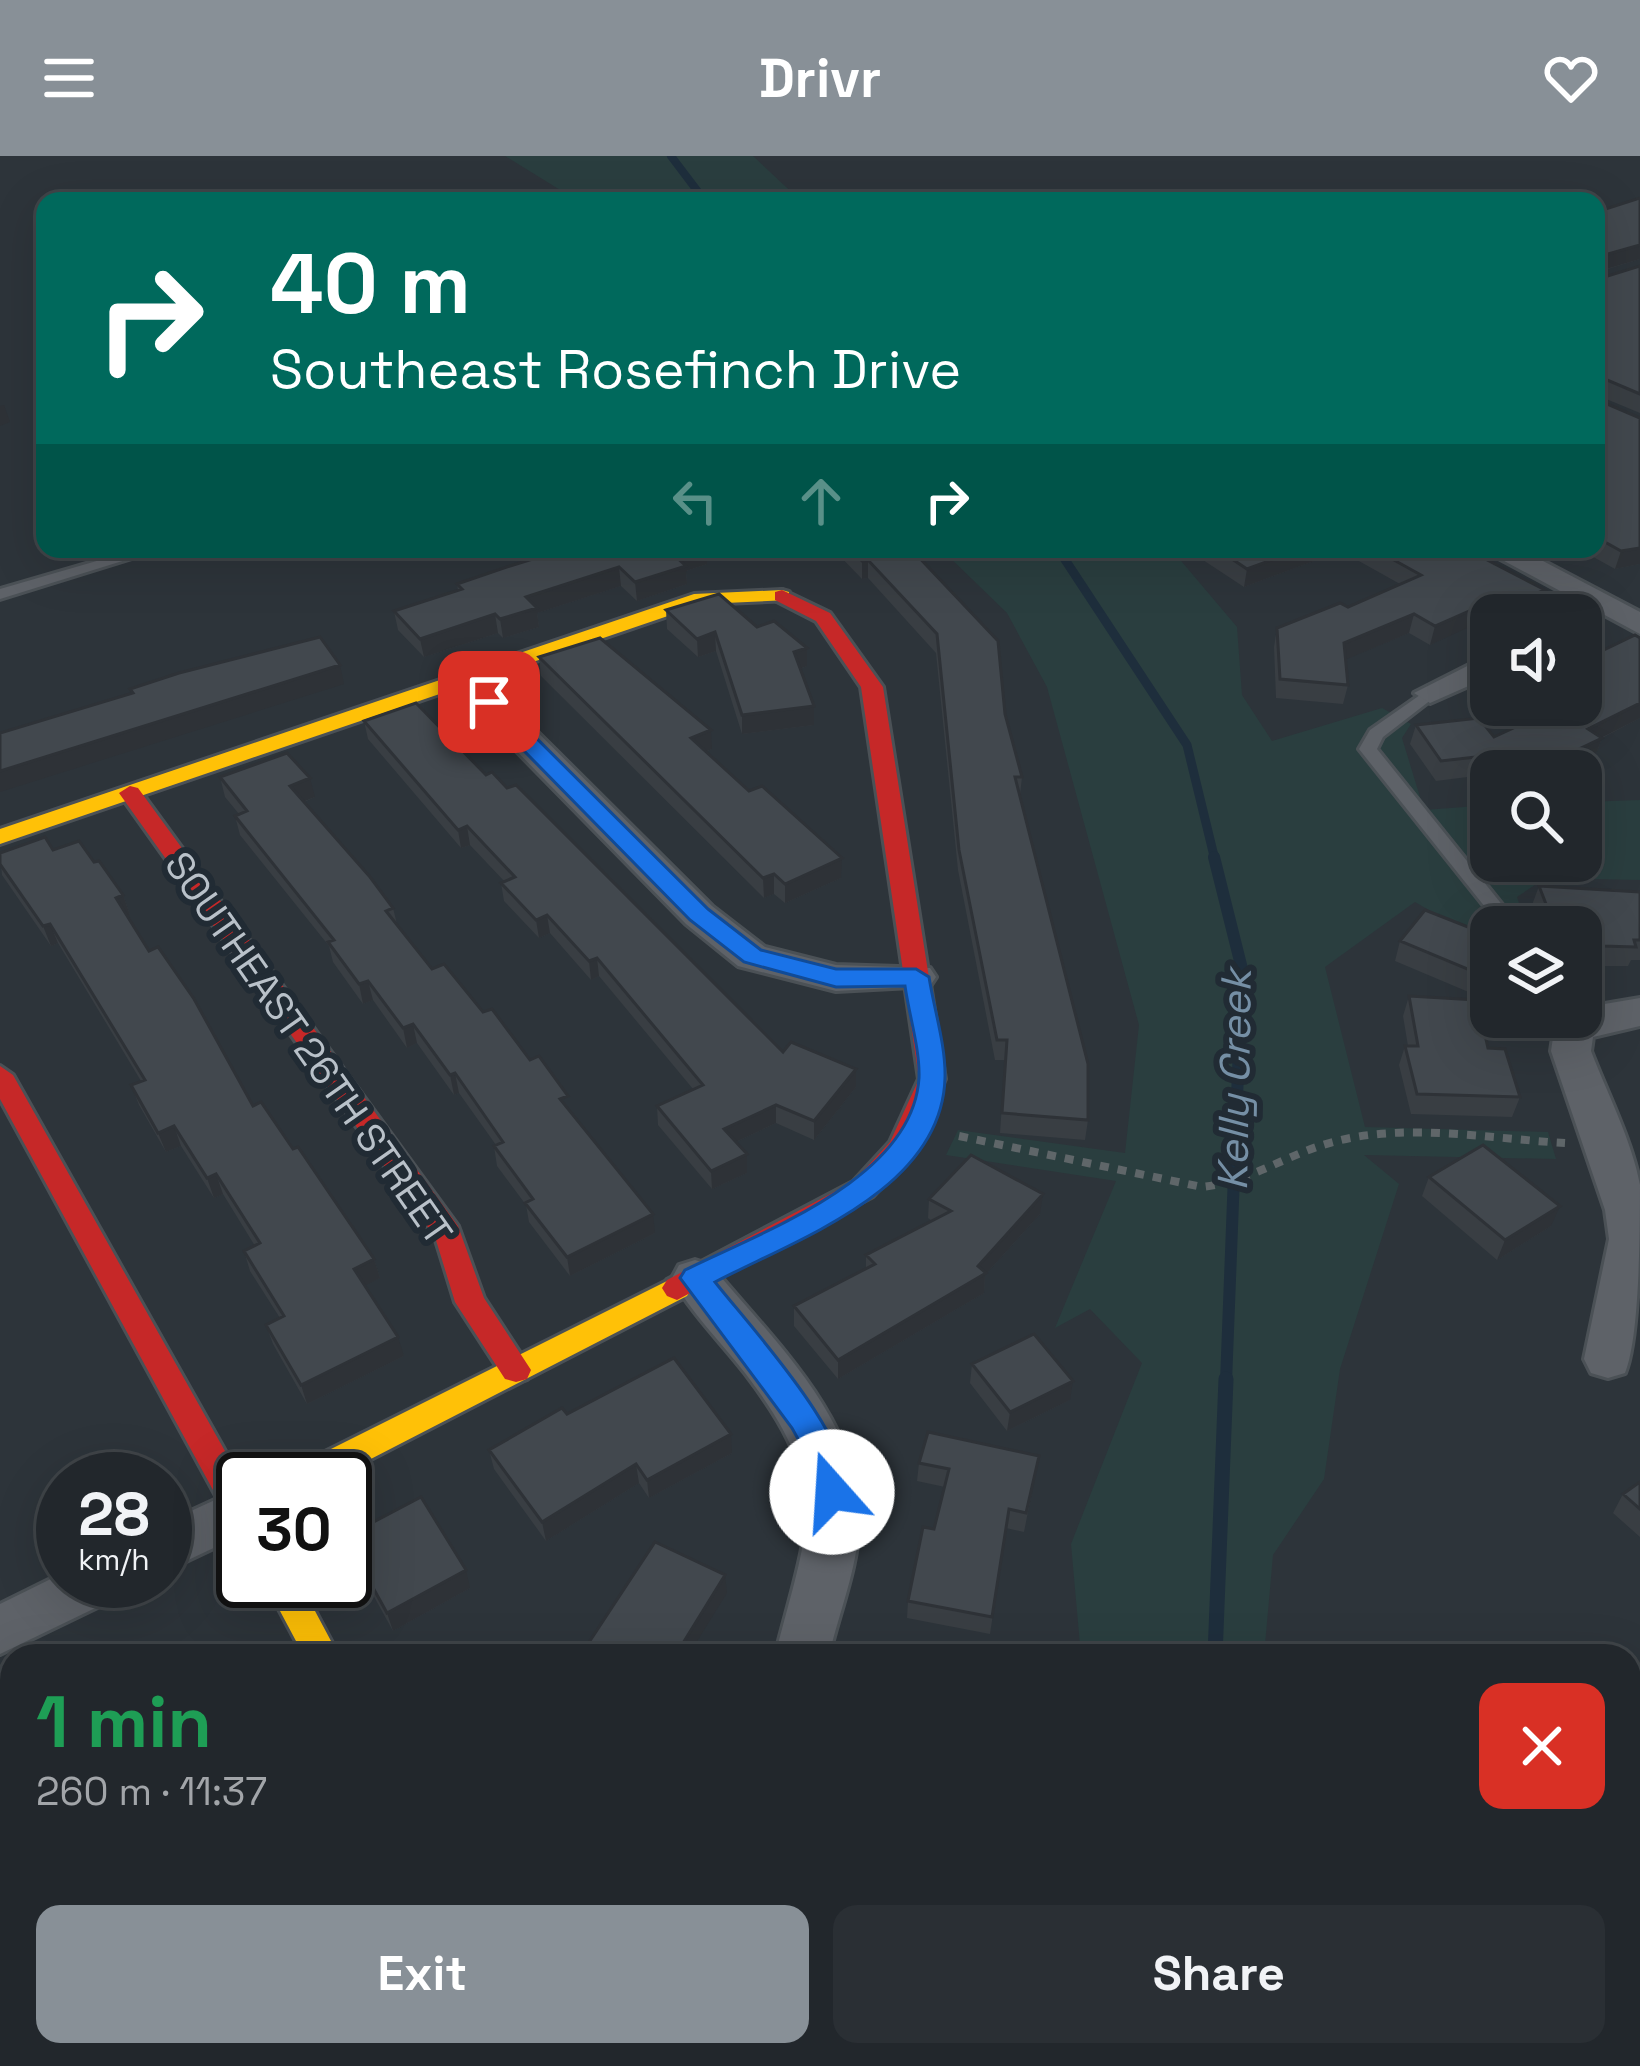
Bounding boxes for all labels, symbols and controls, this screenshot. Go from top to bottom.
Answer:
text: Drivr [759,44,881,113]
icon: menu [36,45,102,111]
icon: heart [1538,45,1604,111]
text: 40 m [270,230,471,338]
icon: right [72,240,228,396]
text: Southeast Rosefinch Drive [270,335,961,404]
icon: left [662,468,728,534]
icon: ahead [788,468,854,534]
icon: right [914,468,980,534]
map controls [1470,594,1602,1038]
button: sound [1470,594,1602,726]
pin [438,651,540,753]
icon: arrive [456,669,522,735]
button: search [1470,750,1602,882]
street label: SOUTHEAST 26TH STREET [154,842,463,1254]
button: layers [1470,906,1602,1038]
water label: Kelly Creek [1206,965,1263,1191]
position arrow [769,1429,895,1555]
speed limit sign: 30 [216,1452,372,1608]
text: 28 [78,1476,150,1553]
text: km/h [78,1540,150,1579]
text: 1 min [36,1676,212,1768]
button: close [1479,1683,1605,1809]
text: 260 m · 11:37 [36,1767,267,1816]
button: Exit [36,1905,809,2043]
button: Share [833,1905,1605,2043]

